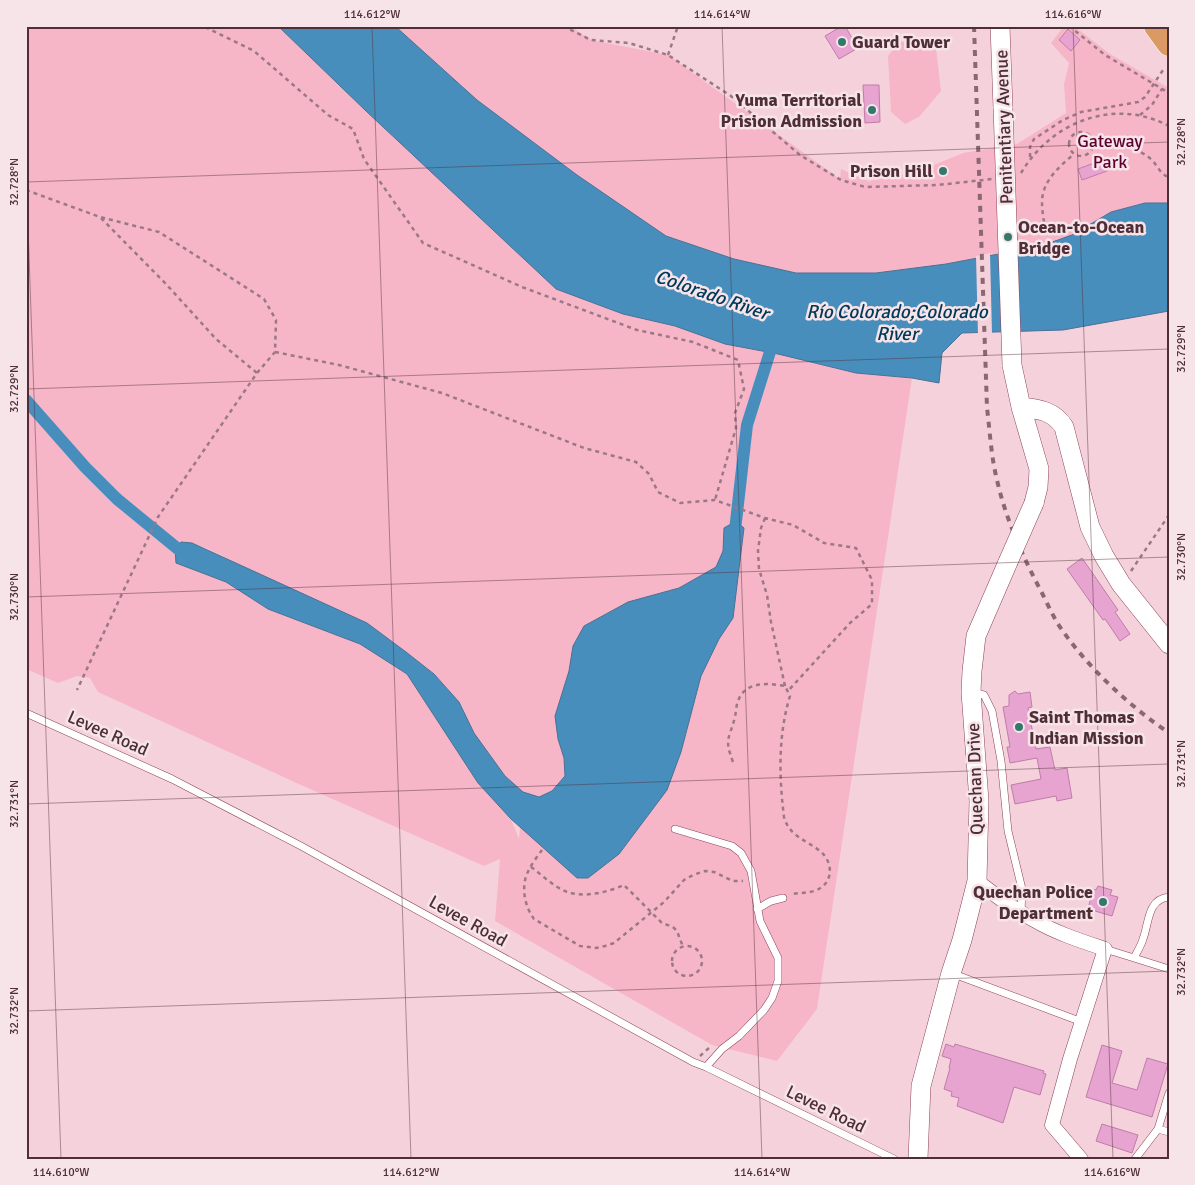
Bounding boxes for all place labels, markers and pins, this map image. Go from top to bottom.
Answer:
place label: Guard Tower [852,31,951,53]
marker: Guard Tower [836,36,848,48]
place label: Yuma Territorial Prision Admission [721,89,862,132]
marker: Yuma Territorial Prision Admission [866,104,878,116]
place label: Prison Hill [850,160,933,182]
marker: Prison Hill [937,165,949,177]
place label: Ocean-to-Ocean Bridge [1018,216,1145,259]
marker: Ocean-to-Ocean Bridge [1002,231,1014,243]
place label: Saint Thomas Indian Mission [1029,706,1144,749]
marker: Saint Thomas Indian Mission [1013,721,1025,733]
place label: Quechan Police Department [973,881,1093,924]
marker: Quechan Police Department [1097,896,1109,908]

